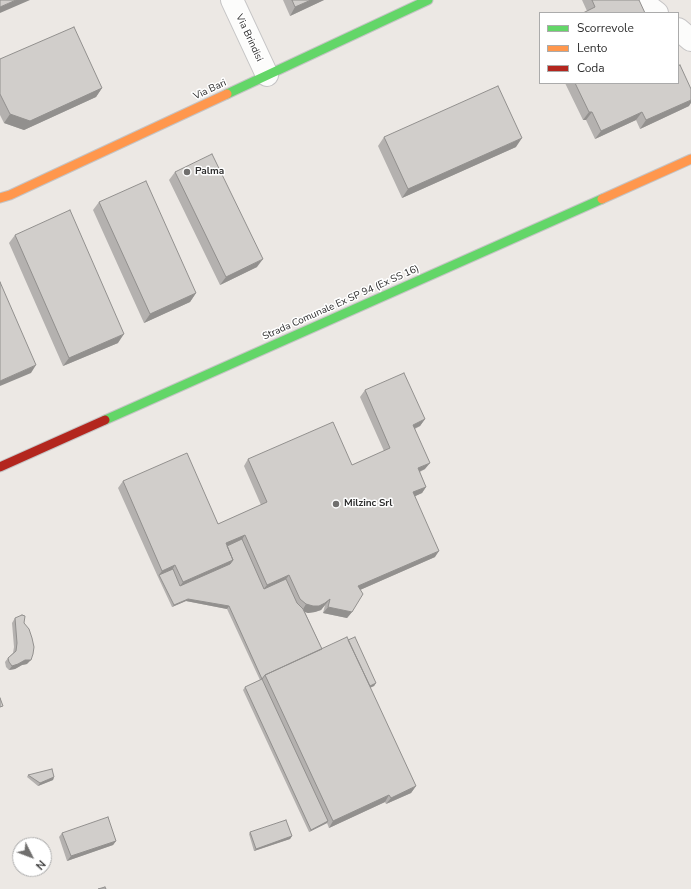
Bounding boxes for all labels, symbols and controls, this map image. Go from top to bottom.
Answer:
street label: Via Brindisi [233,12,265,64]
legend [539,12,679,84]
text: Scorrevole [577,20,634,36]
text: Lento [577,40,607,56]
text: Coda [577,60,605,76]
street label: Via Bari [192,77,228,103]
place label: Palma [195,166,224,178]
marker: Palma [182,167,192,177]
street label: Strada Comunale Ex SP 94 (Ex SS 16) [261,263,421,343]
place label: Milzinc Srl [344,498,392,510]
marker: Milzinc Srl [331,499,341,509]
north arrow [12,837,52,877]
text: N [32,857,49,873]

